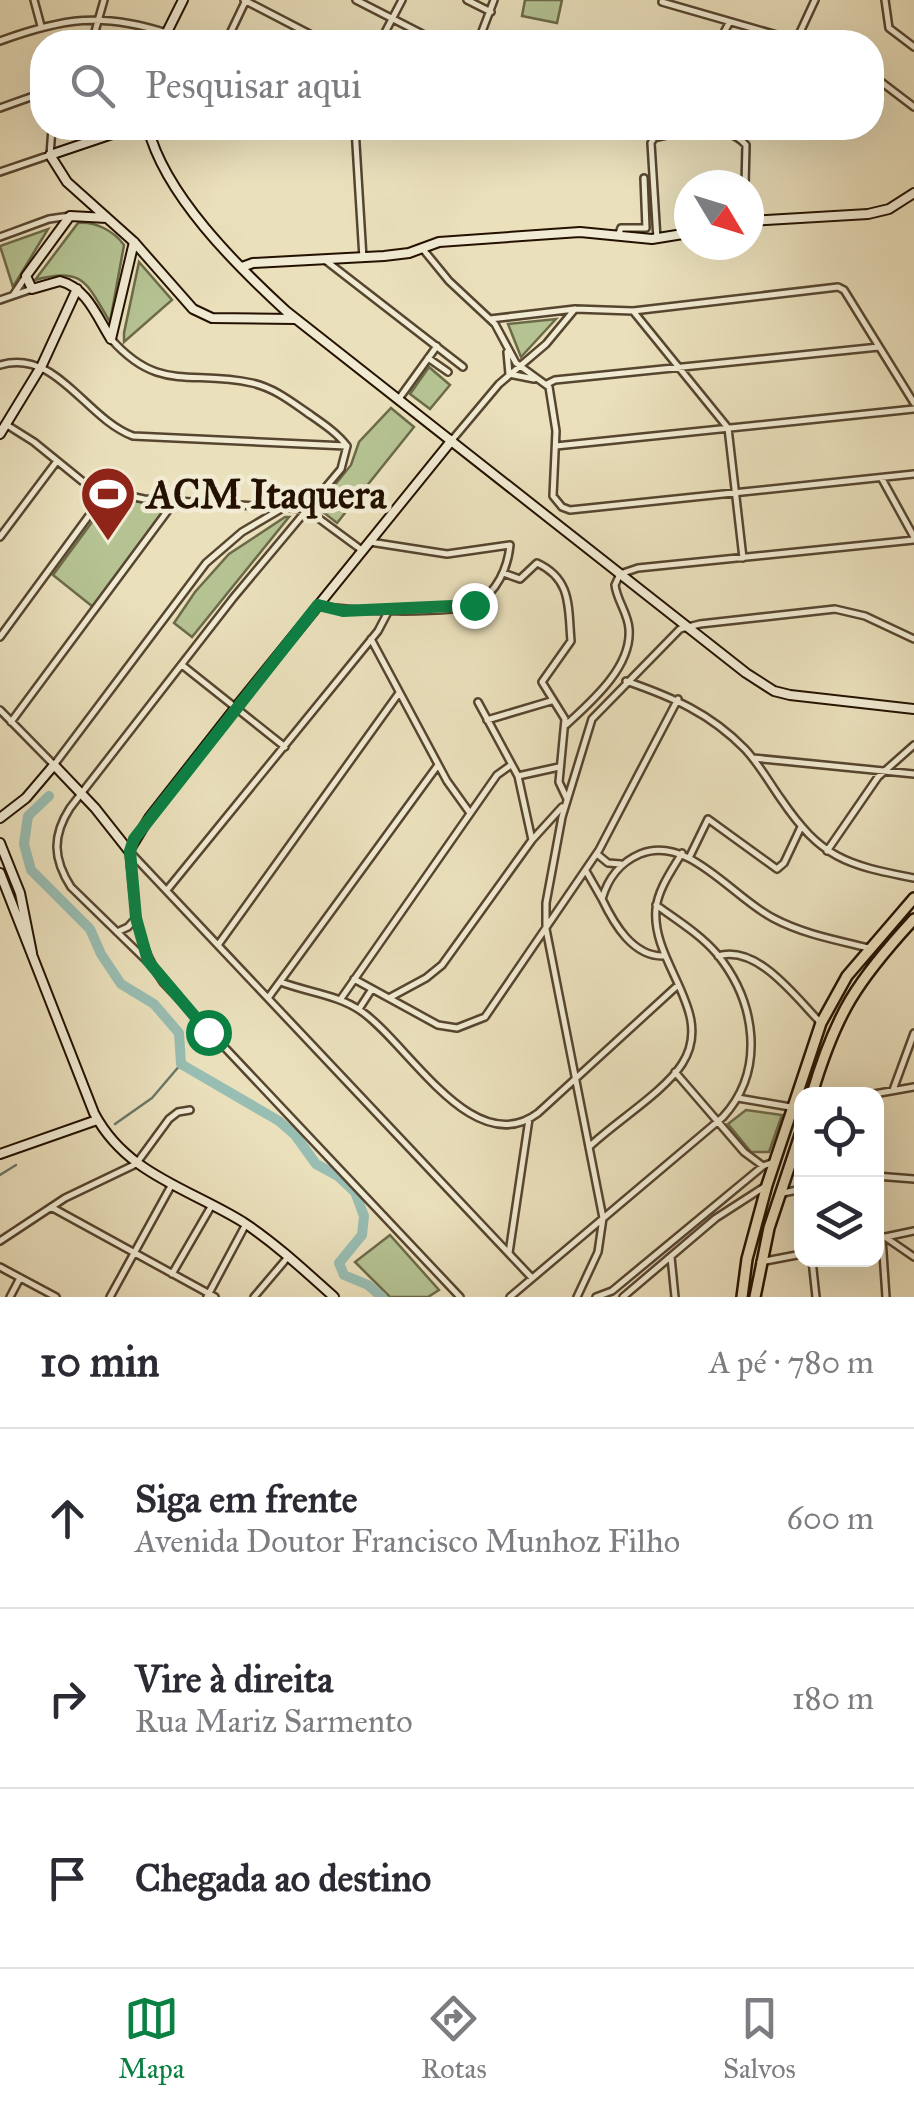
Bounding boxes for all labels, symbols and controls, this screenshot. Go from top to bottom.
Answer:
search box [30,30,884,140]
icon: search [65,58,120,113]
text: Pesquisar aqui [145,62,362,108]
north arrow [674,170,764,260]
sports icon: ACM Itaquera [78,464,138,543]
place label: ACM Itaquera [144,470,388,519]
route end [452,583,498,629]
route start [186,1010,232,1056]
map controls [794,1087,884,1267]
button: locate [794,1087,884,1177]
button: layers [794,1177,884,1267]
text: 10 min [40,1336,159,1388]
text: A pé · 780 m [709,1343,874,1382]
text: Siga em frente [135,1476,358,1522]
icon: ahead [40,1491,95,1546]
text: 600 m [787,1499,874,1538]
text: Avenida Doutor Francisco Munhoz Filho [135,1522,680,1561]
text: Vire à direita [135,1656,333,1702]
icon: right [40,1671,95,1726]
text: 180 m [792,1679,874,1718]
text: Rua Mariz Sarmento [135,1702,413,1741]
icon: arrive [40,1851,95,1906]
text: Chegada ao destino [135,1855,431,1901]
tab: Mapa [118,1991,185,2086]
tab: Rotas [421,1991,487,2086]
tab: Salvos [723,1991,796,2086]

